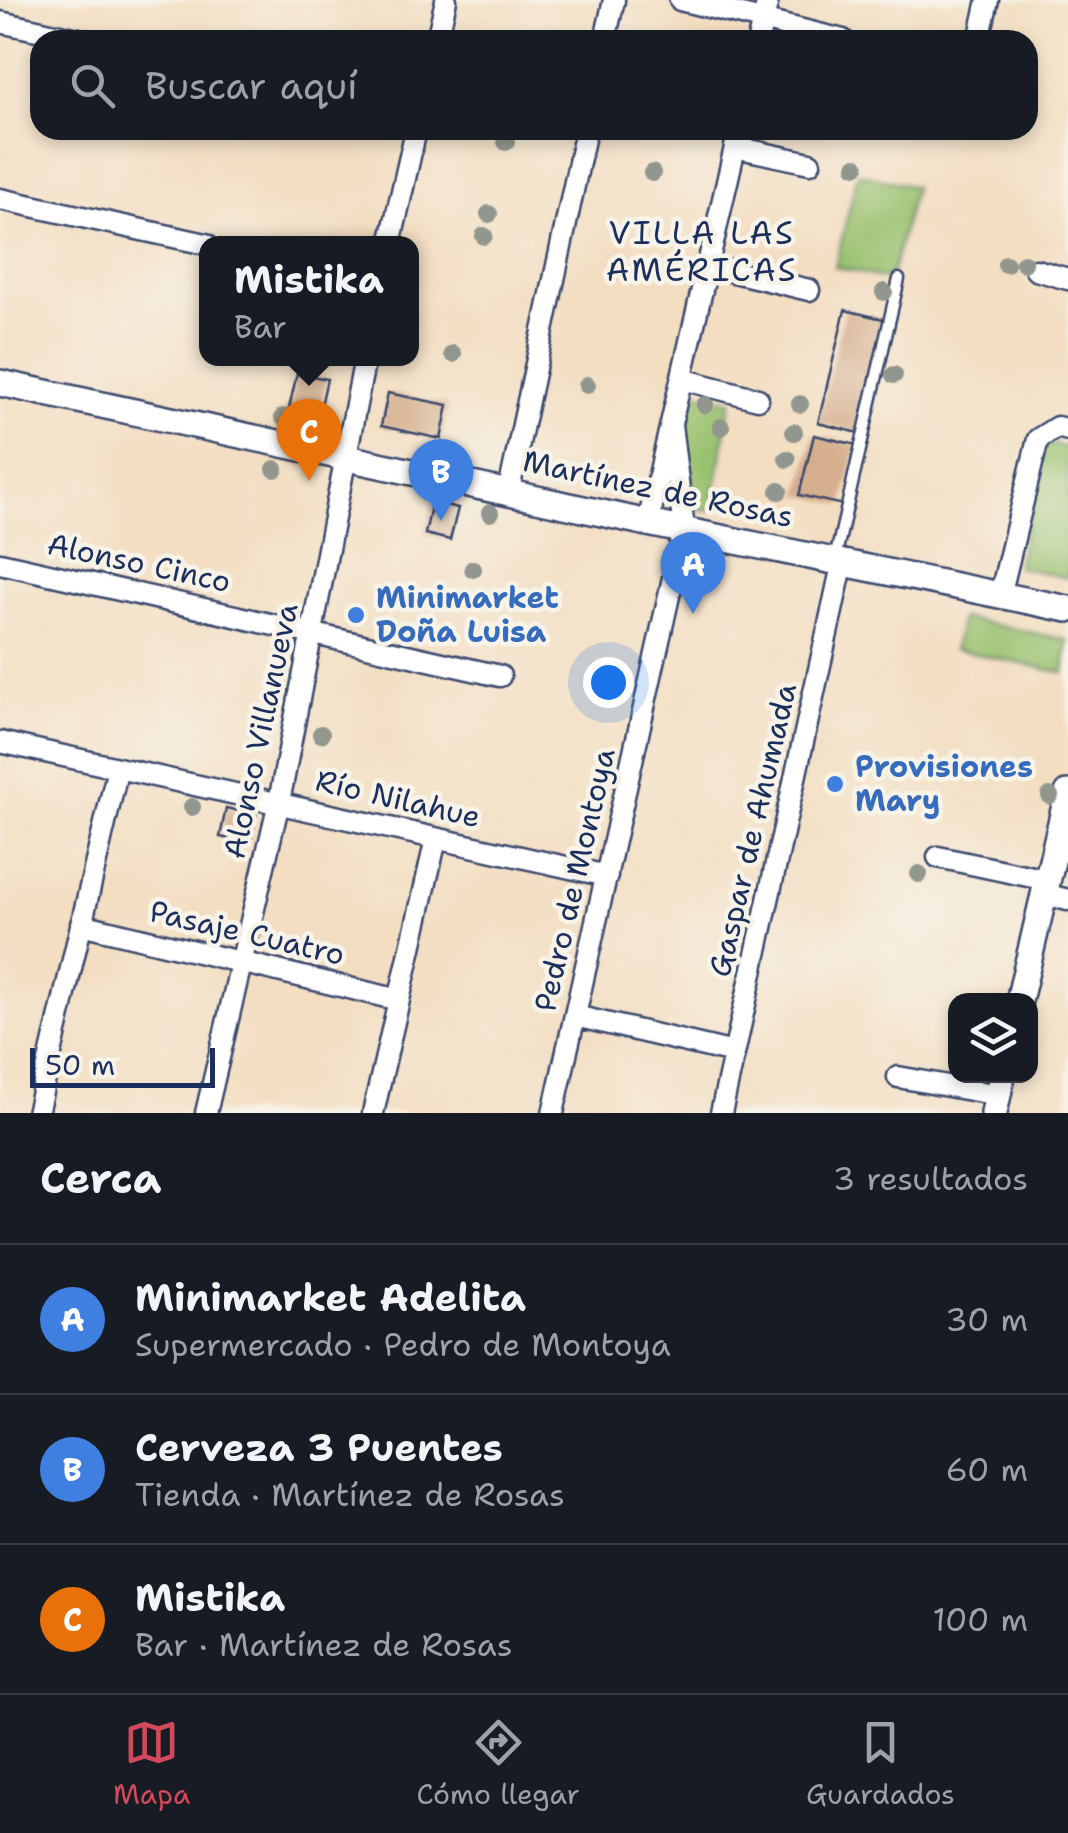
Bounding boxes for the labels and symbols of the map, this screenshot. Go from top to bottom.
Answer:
district label: VILLA LAS AMÉRICAS [606,211,798,291]
pin: C [276,398,342,481]
pin: B [408,438,474,521]
street label: Martínez de Rosas [519,440,797,537]
street label: Alonso Cinco [44,523,235,602]
pin: A [660,532,726,614]
place label: Minimarket Doña Luisa [376,577,559,652]
street label: Alonso Villanueva [213,599,308,862]
marker: Minimarket Doña Luisa [345,604,367,626]
your location [583,657,634,708]
street label: Gaspar de Ahumada [699,679,806,981]
street label: Pedro de Montoya [524,744,625,1016]
place label: Provisiones Mary [855,746,1033,821]
street label: Río Nilahue [312,760,485,837]
marker: Provisiones Mary [824,773,846,795]
street label: Pasaje Cuatro [146,890,349,975]
scale bar [30,1043,215,1088]

